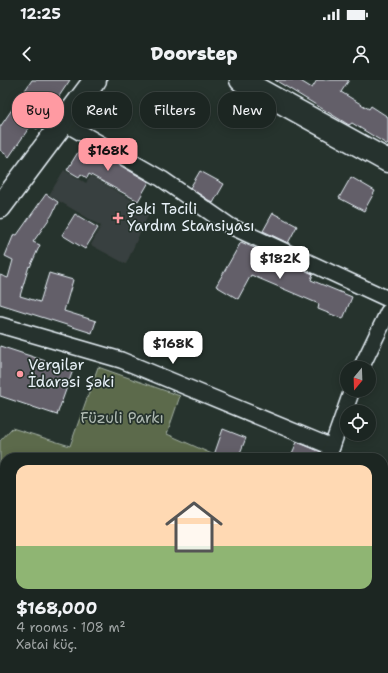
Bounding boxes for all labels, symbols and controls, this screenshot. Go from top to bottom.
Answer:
text: 12:25 [20,4,61,24]
text: Doorstep [150,42,238,66]
icon: back [16,43,38,65]
icon: person [350,43,372,65]
chip: Buy [12,92,64,128]
chip: Rent [72,92,132,128]
chip: Filters [140,92,210,128]
chip: New [218,92,276,128]
pin: $168K [80,138,136,172]
text: $168K [87,142,129,159]
place label: Şəki Təcili Yardım Stansiyası [127,199,255,236]
marker: Şəki Təcili Yardım Stansiyası [112,212,124,224]
pin: $182K [252,246,308,280]
text: $182K [259,250,301,267]
pin: $168K [145,331,201,365]
text: $168K [152,335,194,352]
place label: Vergilər İdarəsi Şəki [28,355,115,392]
north arrow [340,361,376,397]
map controls [340,361,376,441]
marker: Vergilər İdarəsi Şəki [15,369,25,379]
button: locate [340,405,376,441]
park label: Füzuli Parkı [80,408,164,428]
icon: home [158,491,230,563]
text: $168,000 [16,597,97,619]
text: 4 rooms · 108 m² [16,619,126,636]
text: Xətai küç. [16,636,77,653]

